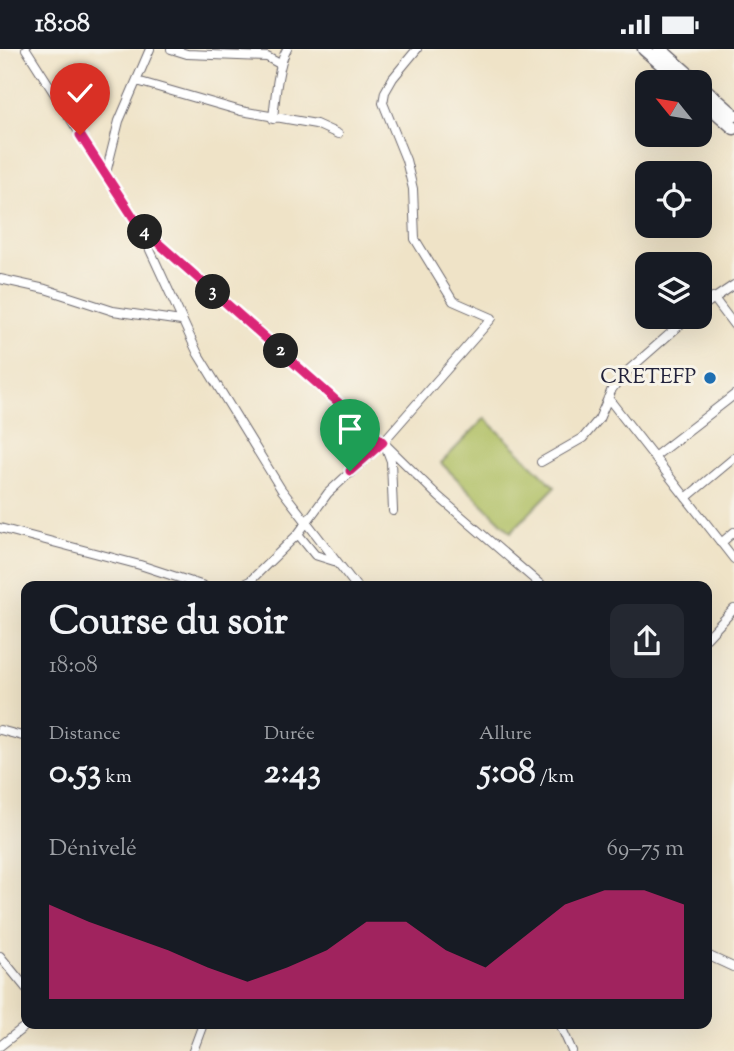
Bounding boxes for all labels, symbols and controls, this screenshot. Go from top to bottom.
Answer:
text: 18:08 [35,6,90,43]
pin [50,63,110,135]
north arrow [635,70,712,147]
map controls [635,70,712,329]
icon: check [61,74,99,112]
button: locate [635,161,712,238]
pin: 4 [128,215,162,249]
text: 4 [140,218,149,245]
button: layers [635,252,712,329]
pin: 3 [196,275,230,309]
text: 3 [209,278,216,305]
pin: 2 [264,333,298,369]
text: 2 [276,337,285,364]
place label: CRETEFP [600,363,696,393]
marker: CRETEFP [702,370,718,386]
pin [320,399,380,471]
icon: arrive [331,410,369,448]
text: Course du soir [49,597,288,651]
button: share [610,604,684,678]
text: 18:08 [49,650,98,683]
text: Distance [49,721,121,748]
text: Durée [264,721,315,748]
text: Allure [479,721,532,748]
text: 0.53 [49,748,102,799]
text: 2:43 [264,748,321,799]
text: 5:08 [479,748,536,799]
text: km [102,764,132,791]
text: /km [536,764,574,791]
text: Dénivelé [49,833,137,866]
text: 69–75 m [607,833,684,866]

